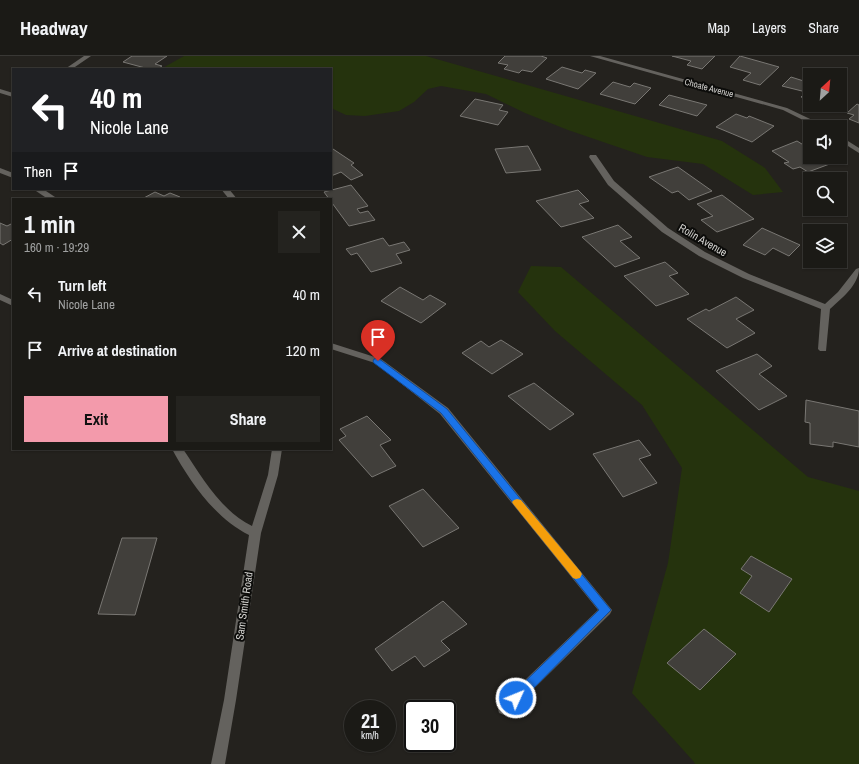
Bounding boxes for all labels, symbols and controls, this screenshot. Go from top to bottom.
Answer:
text: Headway [20,15,88,41]
text: Map [708,19,730,37]
text: Layers [752,19,786,37]
text: Share [808,19,839,37]
north arrow [803,68,847,112]
map controls [803,68,847,268]
street label: Choate Avenue [683,76,735,100]
text: 40 m [90,79,142,117]
icon: left [24,84,76,136]
text: Nicole Lane [90,115,169,140]
button: sound [803,120,847,164]
icon: arrive [60,160,82,182]
text: Then [24,161,52,182]
button: search [803,172,847,216]
text: 1 min [24,208,75,240]
button: close [278,211,320,253]
street label: Rolin Avenue [676,221,730,259]
button: layers [803,224,847,268]
text: 160 m · 19:29 [24,239,89,256]
text: Turn left [58,275,106,296]
icon: left [24,283,46,305]
text: 40 m [293,284,320,305]
text: Nicole Lane [58,296,115,313]
pin [361,320,395,361]
icon: arrive [367,326,389,348]
icon: arrive [24,339,46,361]
text: Arrive at destination [58,340,177,361]
text: 120 m [286,340,320,361]
button: Exit [24,396,168,442]
button: Share [176,396,320,442]
street label: Sam Smith Road [232,571,256,641]
position arrow [495,677,537,719]
speed limit sign: 30 [404,700,456,752]
text: 21 [361,707,379,734]
text: km/h [361,729,379,742]

